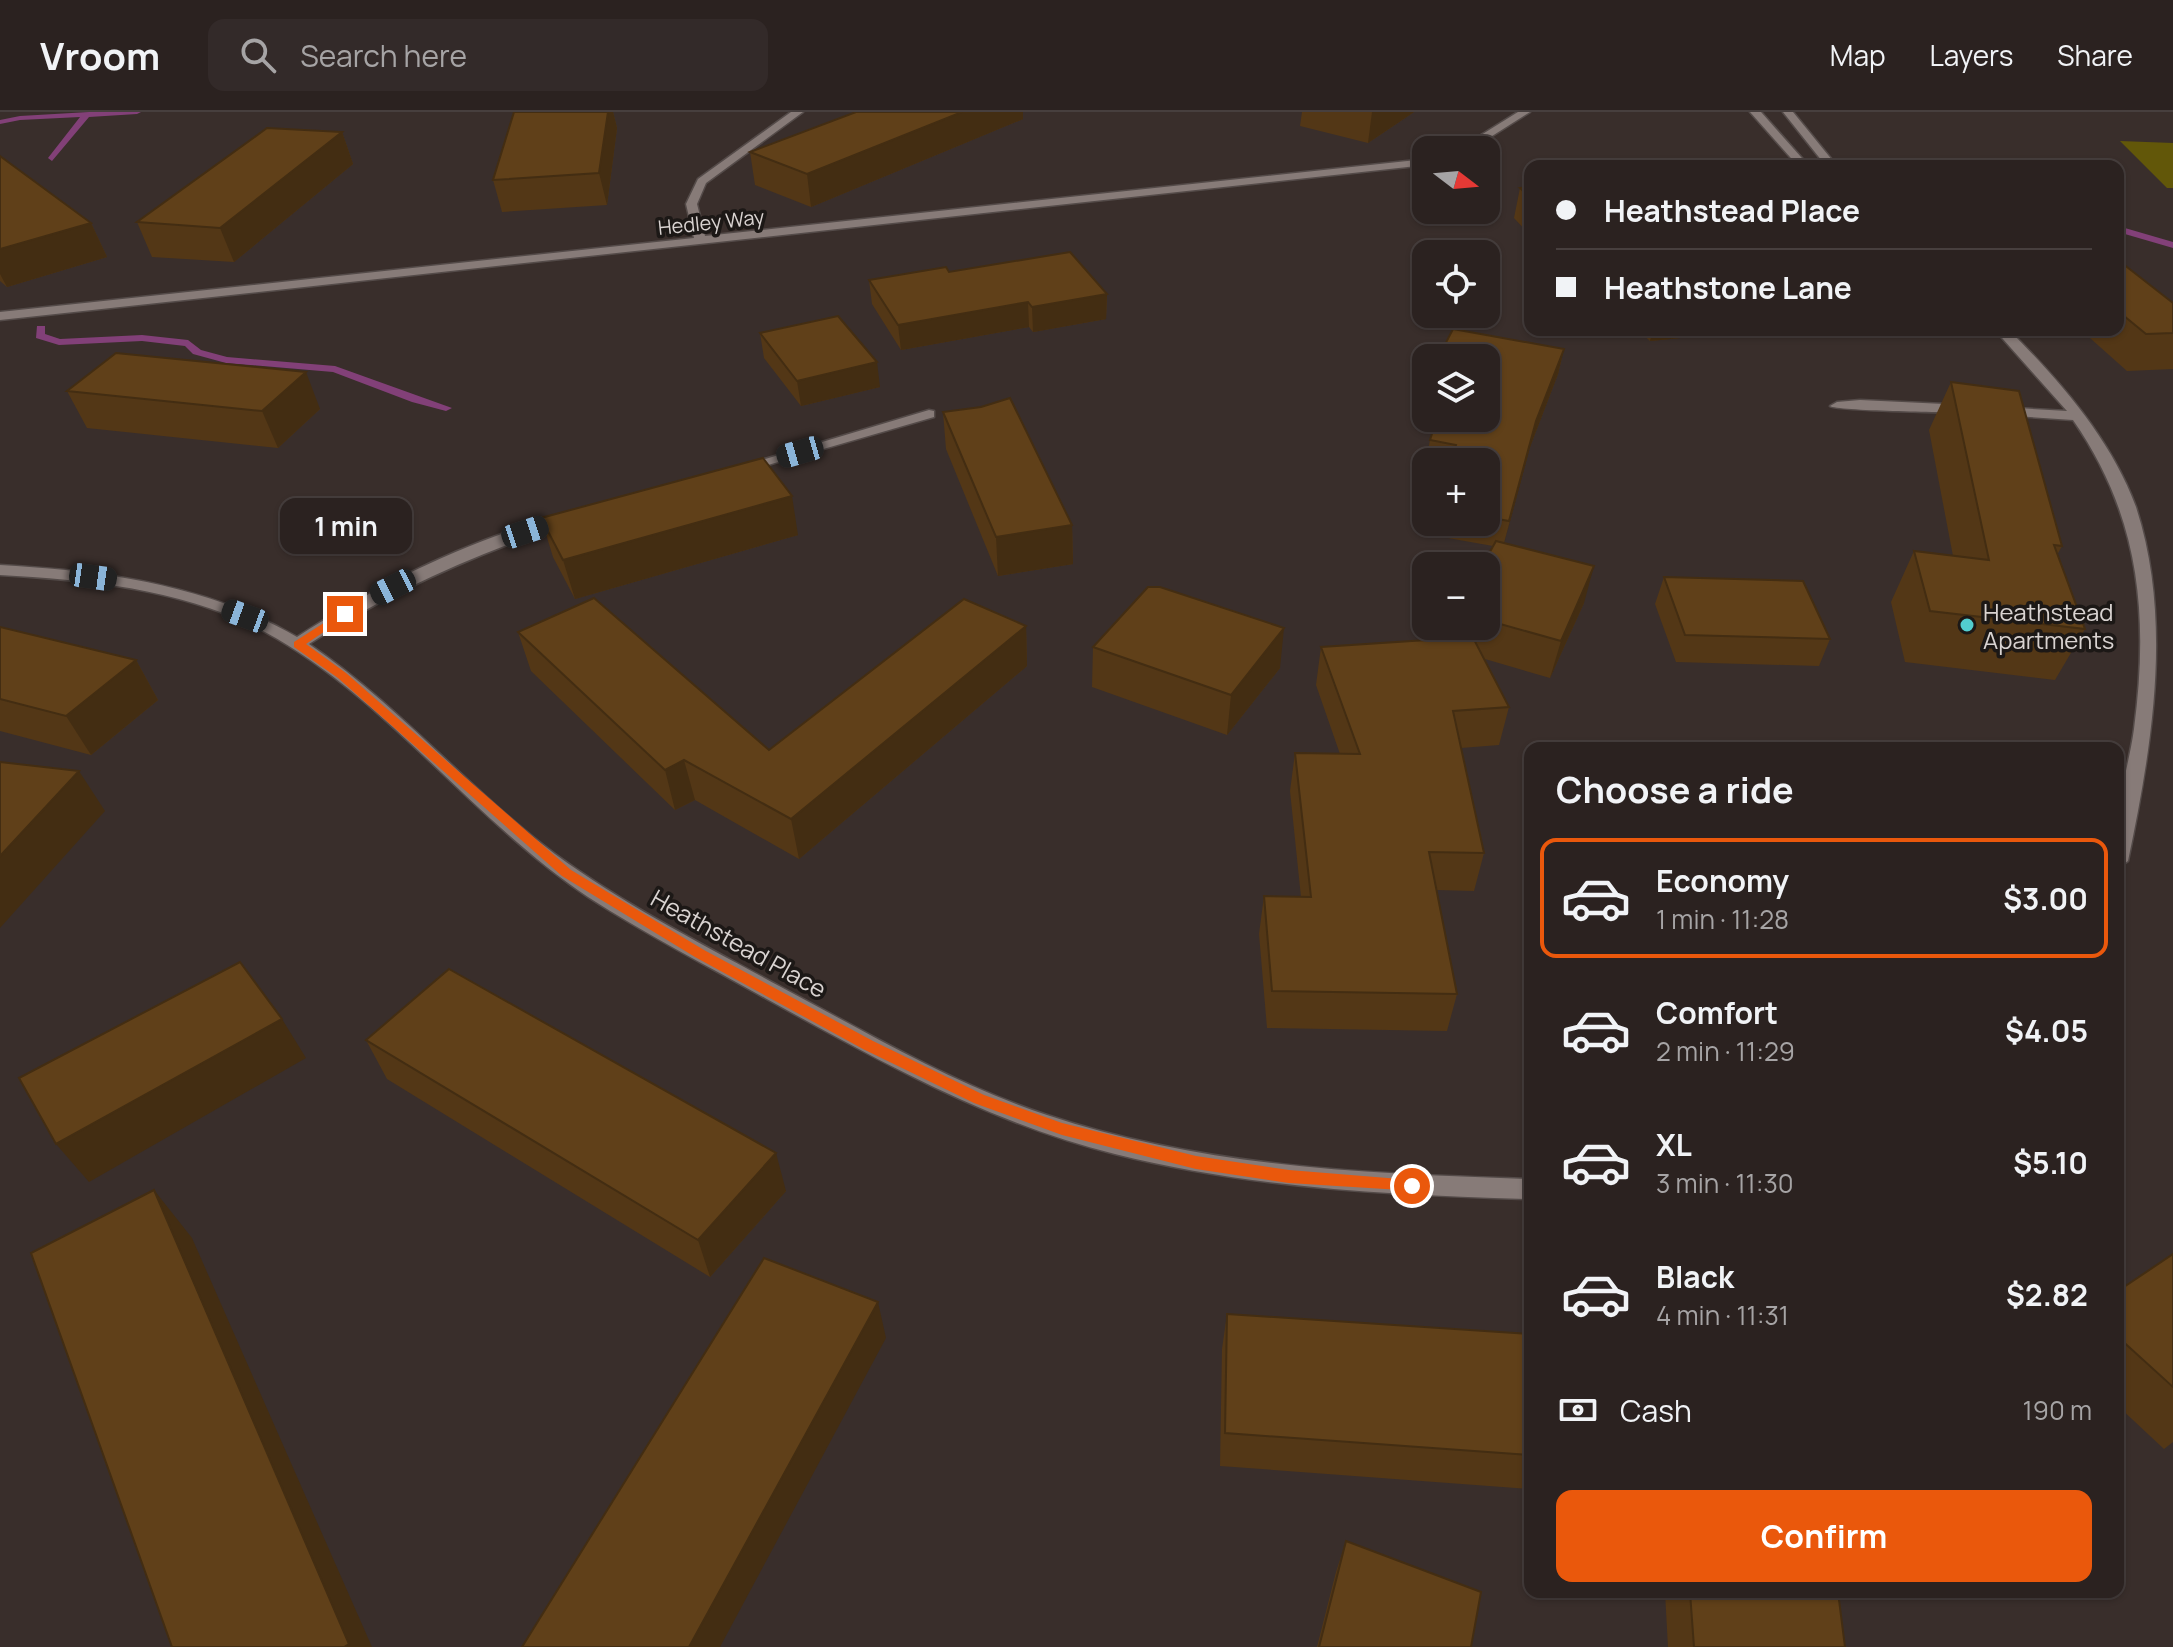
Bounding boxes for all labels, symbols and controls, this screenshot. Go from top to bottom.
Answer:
search box [208,19,768,91]
text: Vroom [40,29,160,81]
icon: search [236,33,280,77]
text: Search here [300,35,467,76]
text: Map [1830,36,1886,74]
text: Layers [1930,36,2013,74]
text: Share [2057,36,2133,74]
north arrow [1412,136,1500,224]
map controls [1412,136,1500,640]
text: Heathstead Place [1604,190,1860,231]
street label: Hedley Way [656,203,766,241]
button: locate [1412,240,1500,328]
text: Heathstone Lane [1604,267,1852,308]
button: layers [1412,344,1500,432]
car [774,434,826,470]
button: + [1412,448,1500,536]
callout: 1 min [279,498,411,554]
text: 1 min [314,508,378,544]
car [498,513,552,551]
button: − [1412,552,1500,640]
car [68,562,118,592]
car [366,565,420,609]
place label: Heathstead Apartments [1983,595,2114,656]
route end [327,596,363,632]
car [218,597,272,635]
marker: Heathstead Apartments [1958,616,1976,634]
text: Choose a ride [1556,765,1794,814]
text: Economy [1656,860,1789,901]
icon: car [1560,862,1632,934]
text: $3.00 [2003,878,2088,919]
street label: Heathstead Place [645,881,833,1005]
text: 1 min · 11:28 [1656,901,1789,937]
text: Comfort [1656,992,1778,1033]
icon: car [1560,994,1632,1066]
text: $4.05 [2005,1010,2088,1051]
text: 2 min · 11:29 [1656,1033,1795,1069]
text: XL [1656,1124,1692,1165]
icon: car [1560,1126,1632,1198]
text: $5.10 [2013,1142,2088,1183]
text: 3 min · 11:30 [1656,1165,1794,1201]
route start [1394,1168,1430,1204]
text: Black [1656,1256,1734,1297]
icon: car [1560,1258,1632,1330]
text: $2.82 [2006,1274,2088,1315]
text: 4 min · 11:31 [1656,1297,1789,1333]
icon: cash [1556,1388,1600,1432]
text: Cash [1620,1390,1692,1431]
text: 190 m [2023,1392,2092,1428]
button: Confirm [1556,1490,2092,1582]

